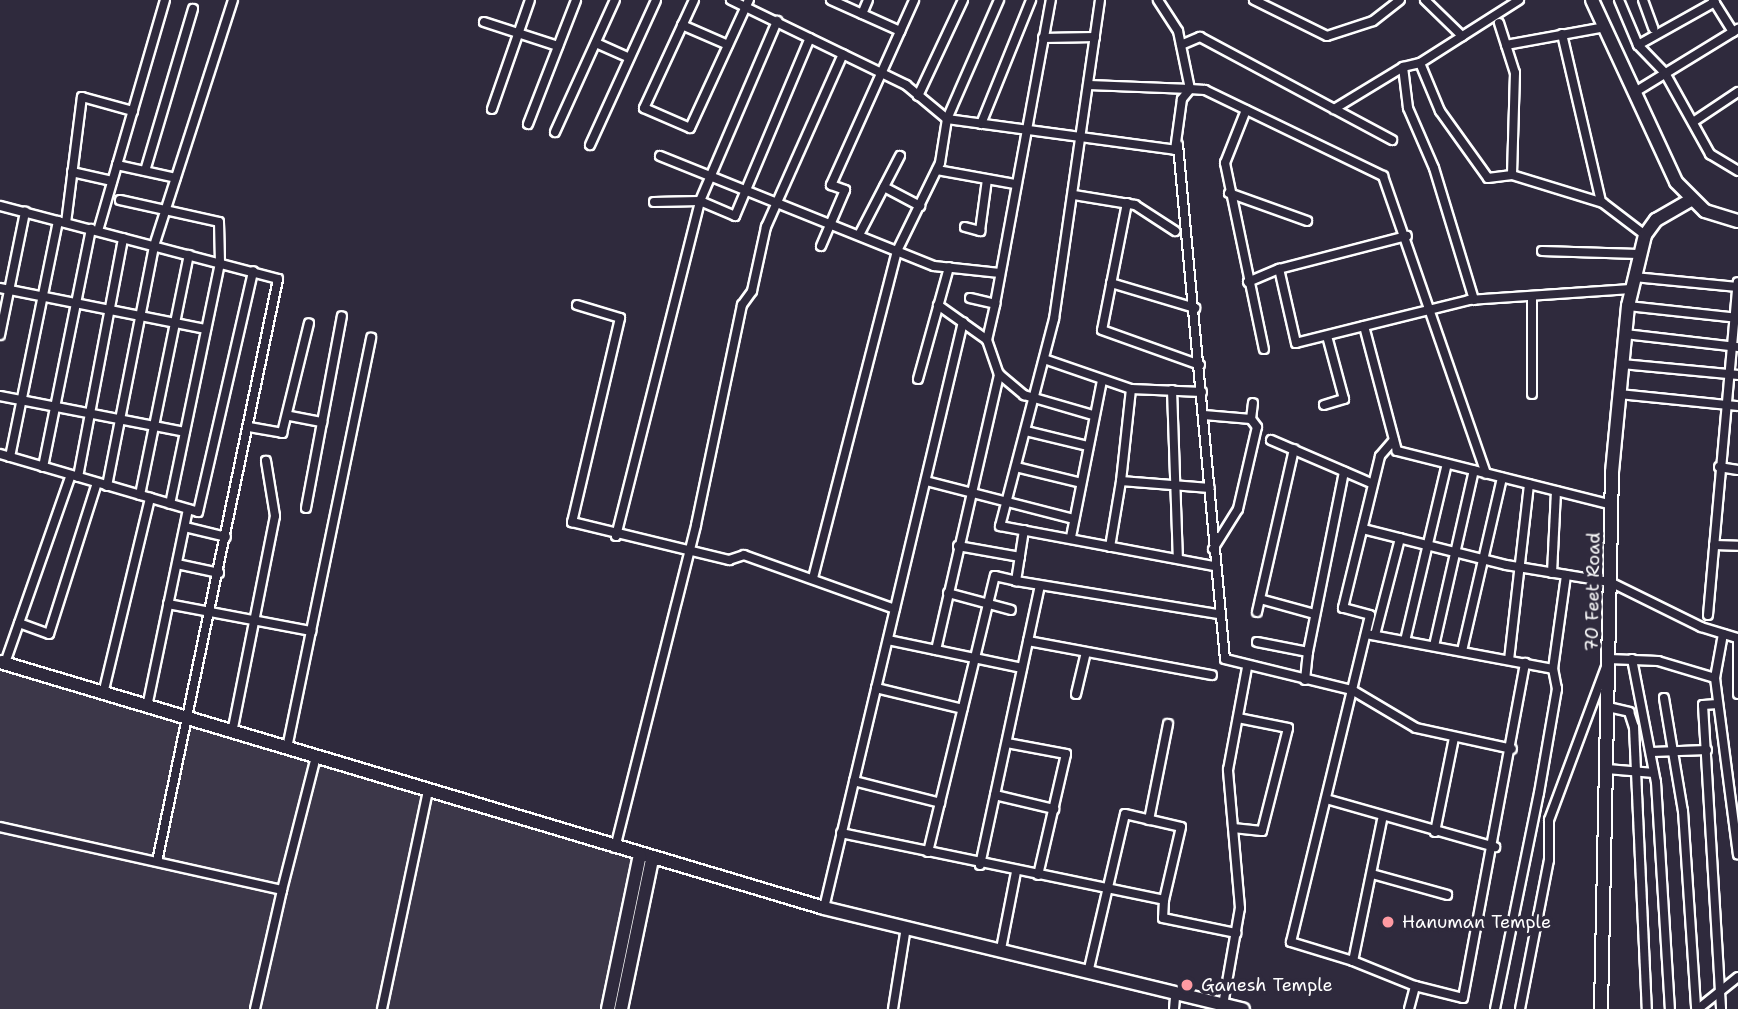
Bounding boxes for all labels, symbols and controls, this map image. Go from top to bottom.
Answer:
street label: 70 Feet Road [1581,532,1605,652]
place label: Hanuman Temple [1402,911,1551,933]
marker: Hanuman Temple [1380,914,1396,930]
place label: Ganesh Temple [1201,974,1333,996]
marker: Ganesh Temple [1179,977,1195,993]

